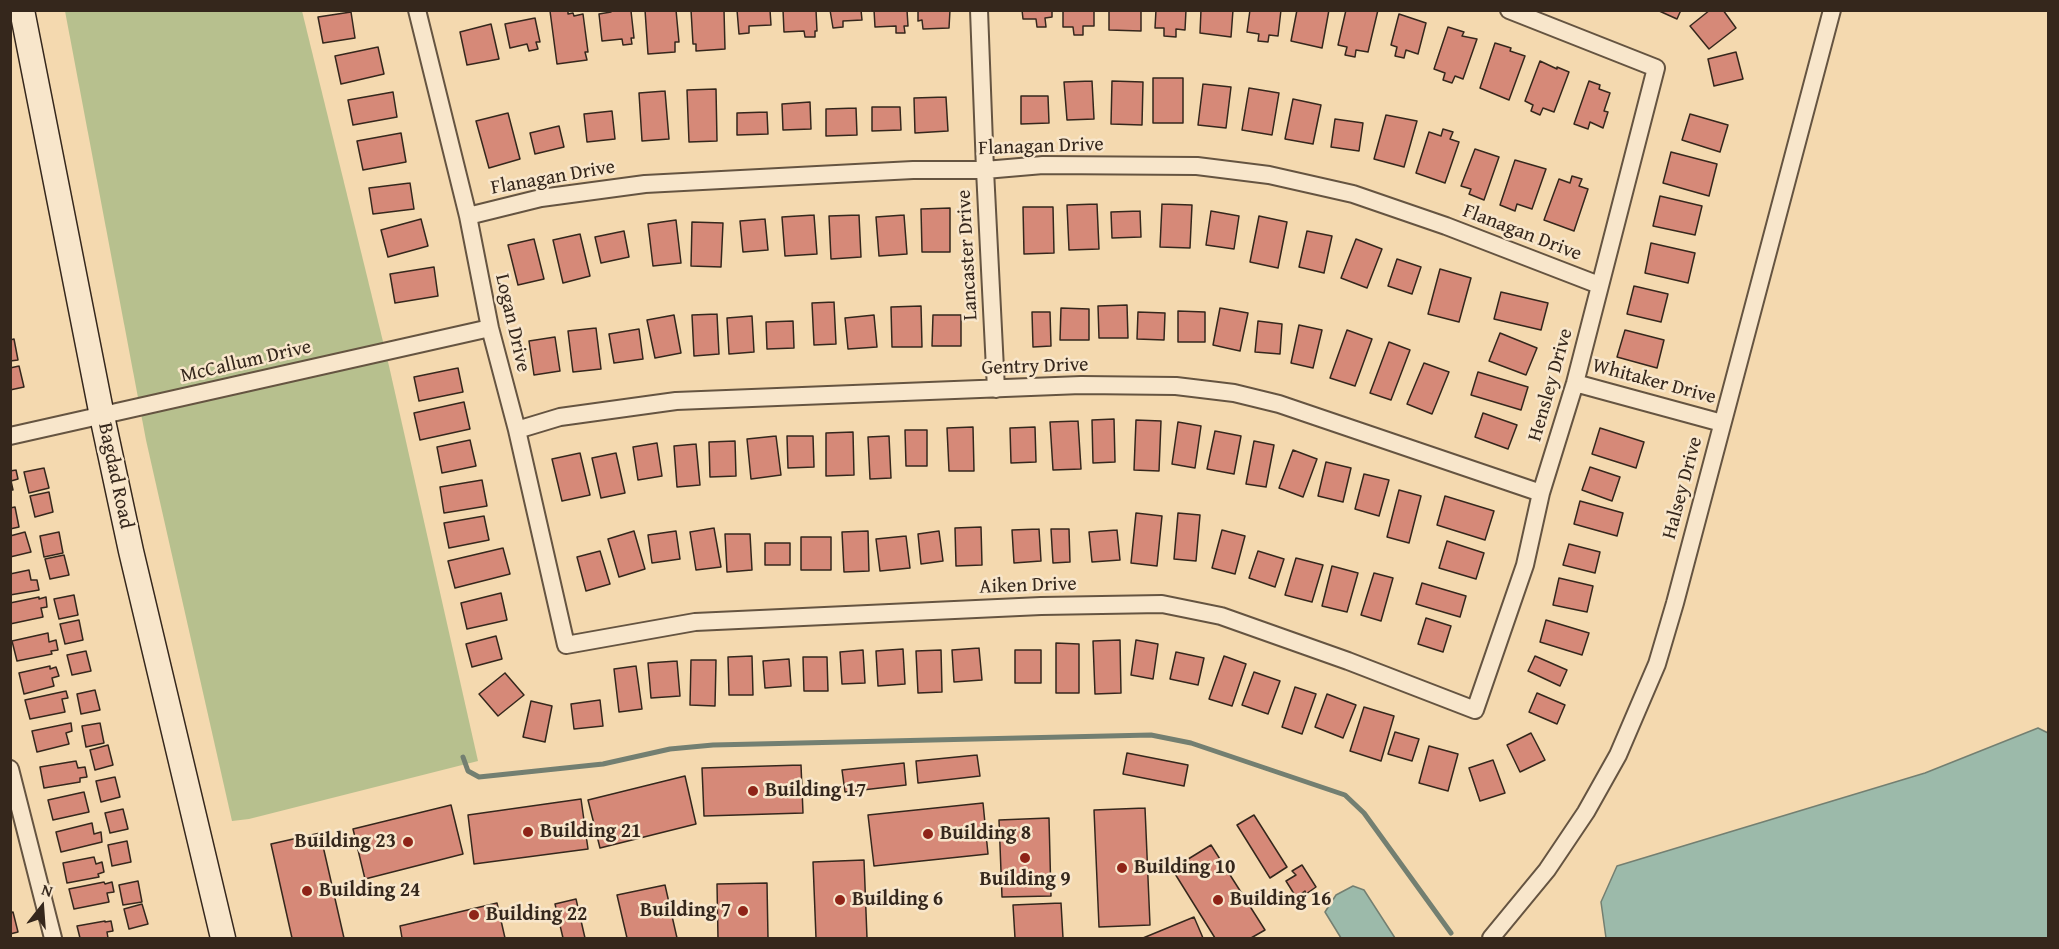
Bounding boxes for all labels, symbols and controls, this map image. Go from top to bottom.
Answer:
street label: Flanagan Drive [978,133,1104,161]
street label: Flanagan Drive [489,155,617,201]
street label: Lancaster Drive [953,189,983,321]
street label: Flanagan Drive [1459,199,1585,267]
street label: Logan Drive [489,272,535,374]
street label: Hensley Drive [1523,326,1579,444]
street label: McCallum Drive [178,335,314,389]
street label: Gentry Drive [981,353,1089,381]
street label: Whitaker Drive [1590,354,1718,410]
street label: Bagdad Road [92,421,138,531]
street label: Halsey Drive [1658,434,1708,542]
street label: Aiken Drive [979,572,1077,600]
place label: Building 17 [765,779,866,803]
marker: Building 17 [746,784,760,798]
place label: Building 21 [540,820,641,844]
place label: Building 8 [940,822,1031,846]
marker: Building 21 [521,825,535,839]
marker: Building 8 [921,827,935,841]
place label: Building 23 [295,830,396,854]
marker: Building 23 [401,835,415,849]
marker: Building 9 [1018,851,1032,865]
place label: Building 10 [1134,856,1235,880]
marker: Building 10 [1115,861,1129,875]
place label: Building 9 [979,868,1071,892]
north arrow [12,877,72,937]
text: N [39,877,56,903]
place label: Building 24 [319,879,420,903]
marker: Building 24 [300,884,314,898]
place label: Building 6 [852,888,943,912]
place label: Building 16 [1230,888,1331,912]
marker: Building 6 [833,893,847,907]
marker: Building 16 [1211,893,1225,907]
place label: Building 7 [640,899,731,923]
place label: Building 22 [486,903,587,927]
marker: Building 7 [736,904,750,918]
marker: Building 22 [467,908,481,922]

